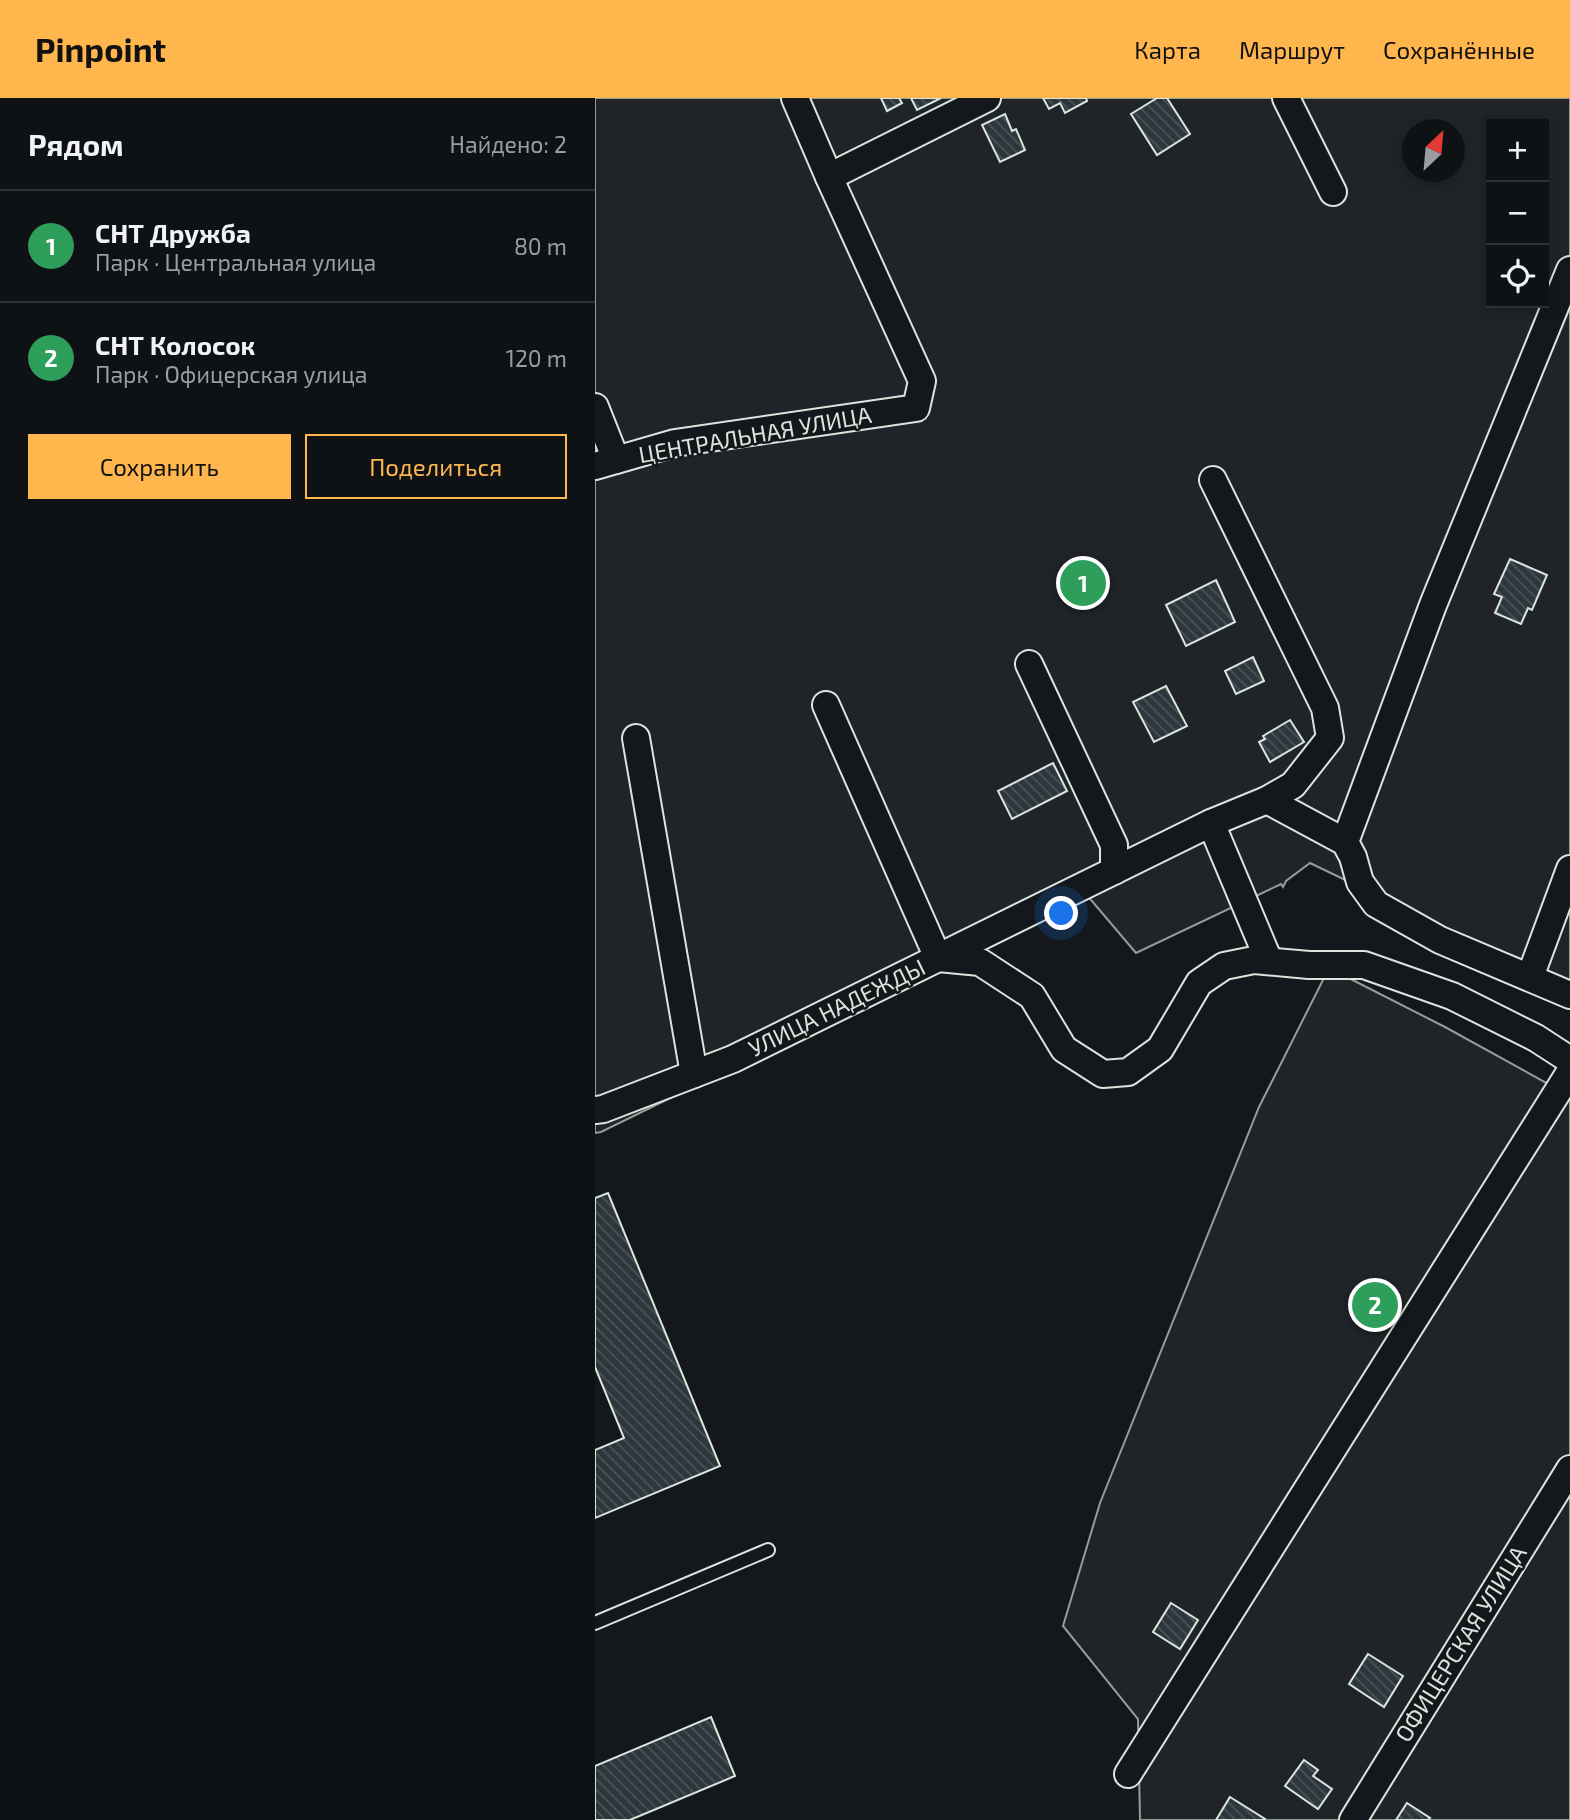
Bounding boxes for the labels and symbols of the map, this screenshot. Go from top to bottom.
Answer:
north arrow [1402,119,1465,182]
street label: ЦЕНТРАЛЬНАЯ УЛИЦА [636,400,874,468]
pin: 1 [1060,557,1106,609]
your location [1044,896,1078,930]
street label: УЛИЦА НАДЕЖДЫ [744,952,929,1062]
pin: 2 [1352,1279,1398,1331]
street label: ОФИЦЕРСКАЯ УЛИЦА [1388,1540,1532,1747]

